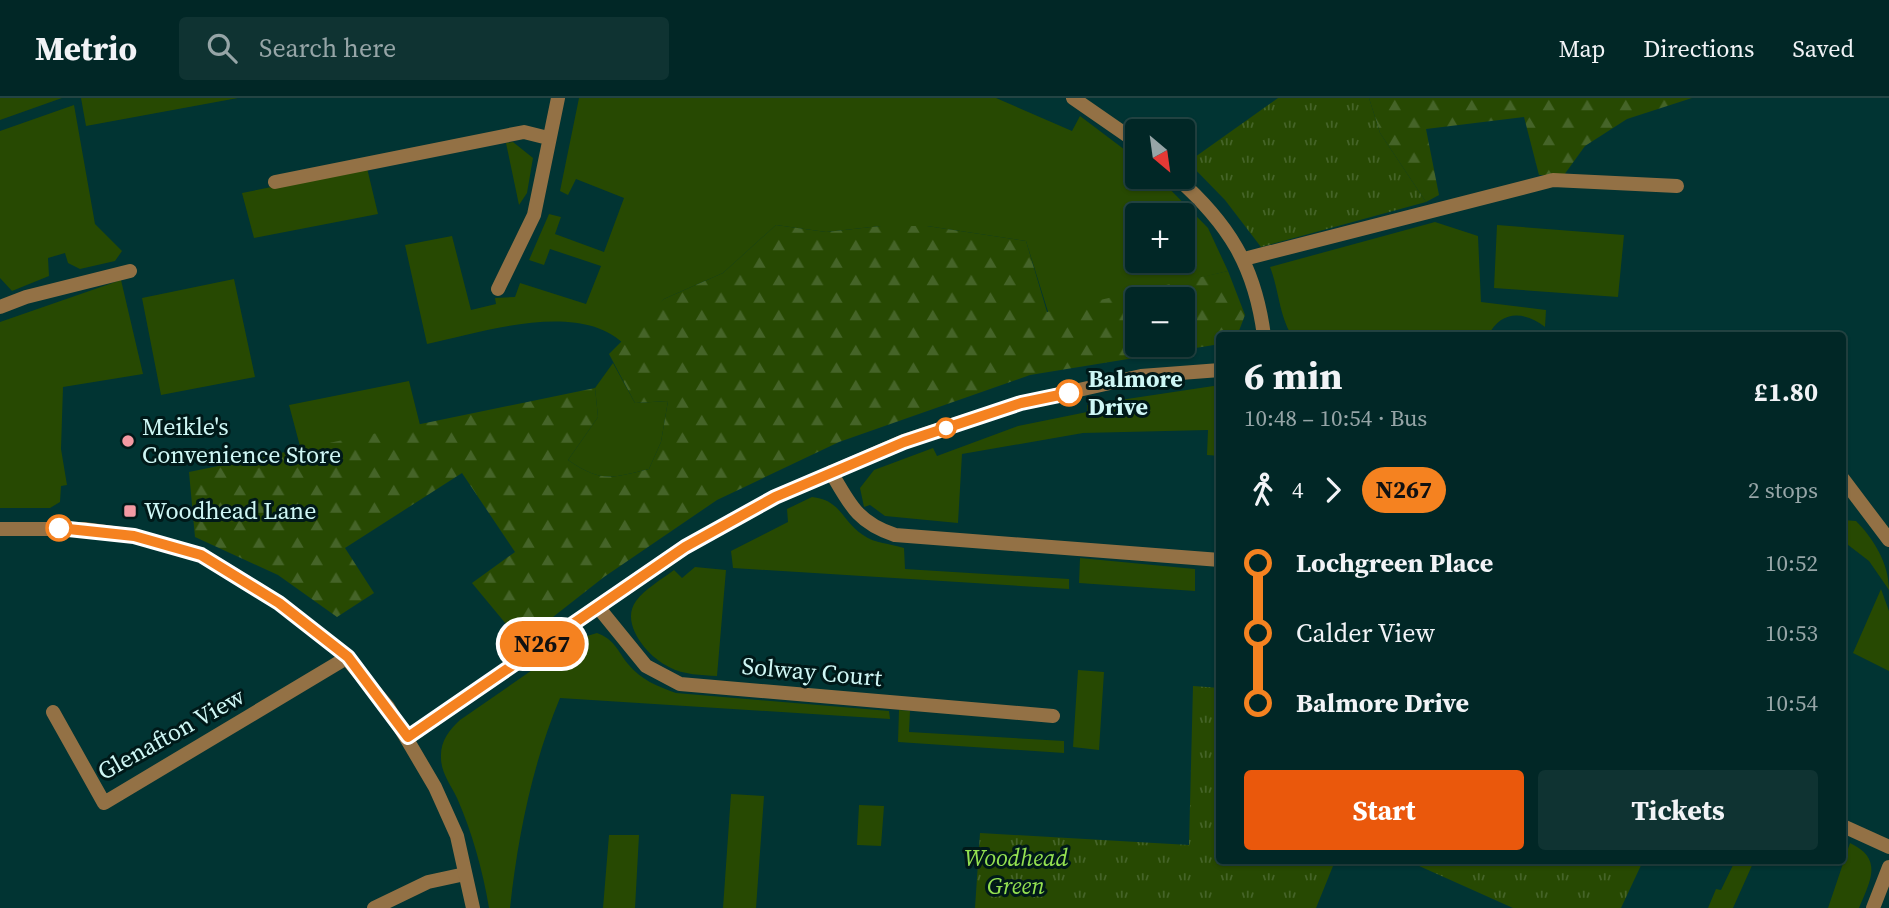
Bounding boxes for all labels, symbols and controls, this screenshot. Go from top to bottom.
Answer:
search box [179,17,669,80]
text: Metrio [35,26,137,71]
icon: search [203,29,241,67]
text: Search here [259,30,396,66]
text: Map [1558,32,1605,65]
text: Directions [1643,32,1754,65]
text: Saved [1792,32,1854,65]
north arrow [1125,119,1195,189]
map controls [1125,119,1195,357]
button: + [1125,203,1195,273]
button: − [1125,287,1195,357]
text: 6 min [1244,350,1343,402]
place label: Balmore Drive [1088,362,1183,423]
text: £1.80 [1754,374,1818,410]
marker: Balmore Drive [1056,380,1082,406]
text: 10:48 – 10:54 · Bus [1244,402,1427,434]
place label: Meikle's Convenience Store [142,410,341,471]
unlabelled marker [936,418,956,438]
marker: Meikle's Convenience Store [120,433,136,449]
icon: walk [1244,471,1282,509]
icon: forward [1314,471,1352,509]
text: N267 [1376,473,1432,506]
text: 4 [1292,474,1304,506]
text: 2 stops [1748,474,1818,506]
place label: Woodhead Lane [144,494,316,527]
marker: Woodhead Lane [122,503,138,519]
unlabelled marker [46,515,72,541]
text: Lochgreen Place [1296,545,1493,581]
text: 10:52 [1765,547,1818,579]
text: Calder View [1296,615,1435,651]
text: 10:53 [1765,617,1818,649]
line badge: N267 [493,621,591,667]
text: N267 [514,627,570,660]
street label: Solway Court [741,649,884,694]
street label: Glenafton View [91,679,251,788]
text: Balmore Drive [1296,685,1469,721]
text: 10:54 [1765,687,1818,719]
button: Start [1244,770,1524,850]
button: Tickets [1538,770,1818,850]
park label: Woodhead Green [964,841,1068,902]

